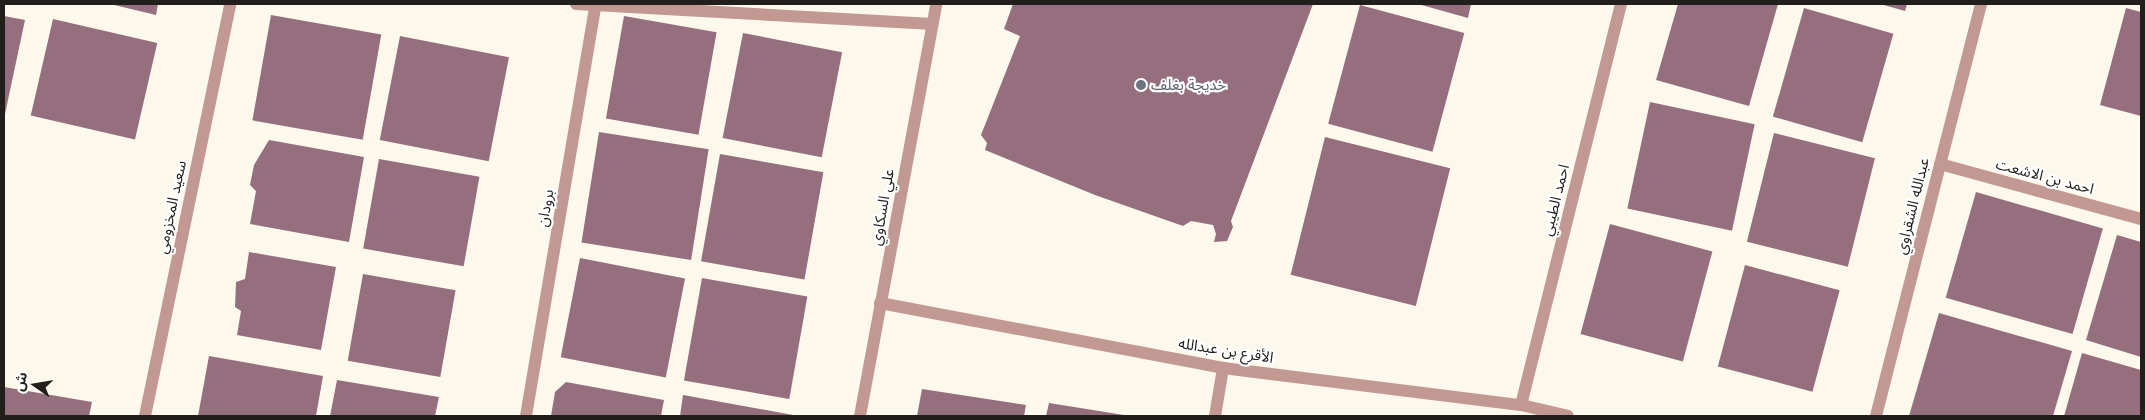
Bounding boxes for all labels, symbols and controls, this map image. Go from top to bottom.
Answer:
place label: خديجة بغلف [1151,76,1226,94]
marker: خديجة بغلف [1135,79,1147,91]
street label: احمد بن الاشعت [1994,154,2096,198]
street label: عبدالله الشقراوي [1891,156,1933,256]
street label: سعيد المخزومي [152,159,190,255]
street label: احمد الطيبي [1537,162,1573,238]
street label: علي السكاوي [866,167,898,247]
street label: برودان [533,188,557,228]
street label: الأقرع بن عبدالله [1177,334,1275,366]
north arrow [10,360,60,410]
text: ش [9,370,30,393]

